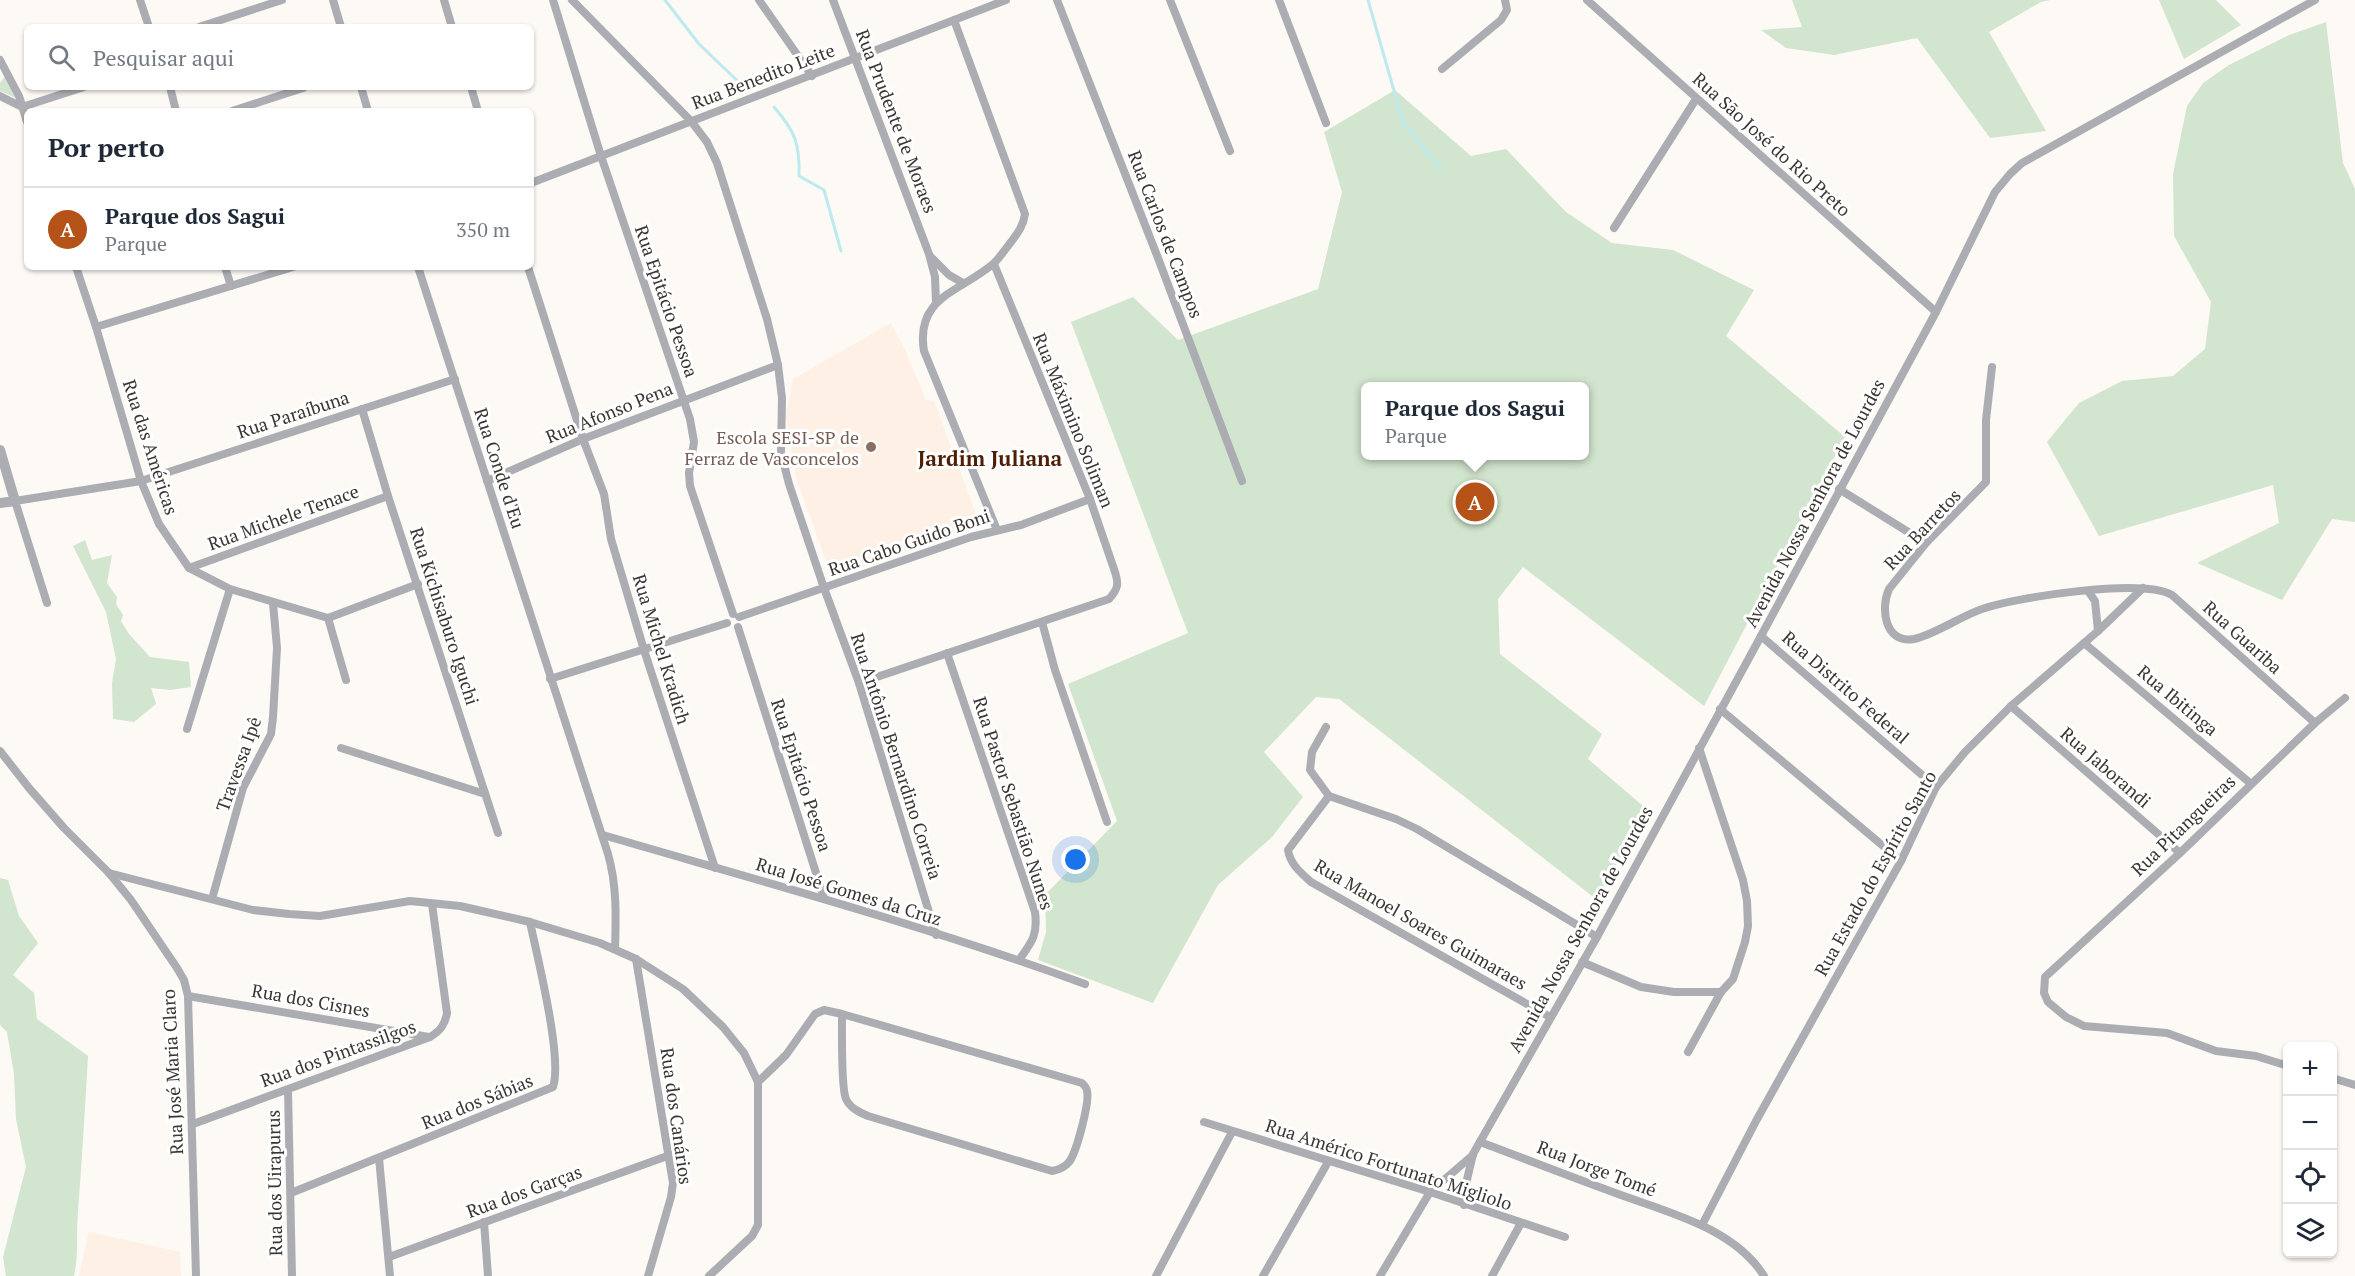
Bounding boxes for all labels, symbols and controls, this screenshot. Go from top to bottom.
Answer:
search box [24,24,534,90]
street label: Rua Prudente de Moraes [851,26,943,216]
street label: Rua Benedito Leite [688,38,838,114]
icon: search [45,41,78,74]
text: Pesquisar aqui [93,43,234,72]
street label: Rua São José do Rio Preto [1688,67,1856,221]
text: Por perto [48,130,164,164]
street label: Rua Carlos de Campos [1123,147,1209,321]
text: Parque dos Sagui [105,201,285,230]
text: A [60,216,75,243]
text: 350 m [456,216,510,243]
street label: Rua Epitácio Pessoa [630,222,704,380]
text: Parque [105,230,167,257]
street label: Rua Máximino Soliman [1028,329,1120,511]
street label: Avenida Nossa Senhora de Lourdes [1738,375,1890,631]
street label: Rua das Américas [118,376,184,518]
street label: Rua Afonso Pena [542,376,676,448]
popup [1361,382,1589,460]
street label: Rua Paraíbuna [234,385,352,443]
text: Parque dos Sagui [1385,393,1565,422]
street label: Rua Conde d'Eu [469,405,531,531]
text: Parque [1385,422,1447,449]
place label: Escola SESI-SP de Ferraz de Vasconcelos [684,425,859,470]
marker: Escola SESI-SP de Ferraz de Vasconcelos [864,440,878,454]
district label: Jardim Juliana [918,444,1063,472]
street label: Rua Michele Tenace [204,479,362,555]
pin: A [1456,480,1494,524]
street label: Rua Barretos [1878,483,1966,575]
street label: Rua Cabo Guido Boni [825,503,993,581]
street label: Rua Kichisaburo Iguchi [405,524,485,708]
street label: Rua Michel Kradich [628,571,696,728]
street label: Rua Guariba [2198,595,2288,679]
street label: Rua Distrito Federal [1778,625,1914,749]
street label: Rua Antônio Bernardino Correia [846,630,948,882]
street label: Rua Ibitinga [2133,659,2223,741]
street label: Rua Pastor Sebastião Nunes [968,693,1060,913]
street label: Rua Epitácio Pessoa [766,696,838,854]
street label: Travessa Ipê [210,713,266,815]
street label: Rua Jaborandi [2056,721,2156,813]
street label: Rua Estado do Espírito Santo [1808,766,1942,980]
street label: Rua Pitangueiras [2126,769,2240,881]
street label: Avenida Nossa Senhora de Lourdes [1502,802,1658,1056]
your location [1061,845,1090,874]
street label: Rua José Gomes da Cruz [753,851,945,931]
street label: Rua Manoel Soares Guimaraes [1310,853,1532,995]
street label: Rua dos Cisnes [250,978,372,1022]
street label: Rua José Maria Claro [156,988,188,1156]
street label: Rua dos Pintassilgos [257,1014,419,1092]
map controls [2283,1042,2337,1258]
button: + [2283,1042,2337,1096]
street label: Rua dos Canários [656,1046,698,1186]
street label: Rua dos Sábias [418,1068,536,1134]
button: − [2283,1096,2337,1150]
street label: Rua dos Uirapurus [261,1110,287,1256]
street label: Rua Américo Fortunato Migliolo [1263,1113,1515,1215]
street label: Rua Jorge Tomé [1534,1134,1660,1202]
button: locate [2283,1150,2337,1204]
street label: Rua dos Garças [463,1159,585,1223]
button: layers [2283,1204,2337,1258]

